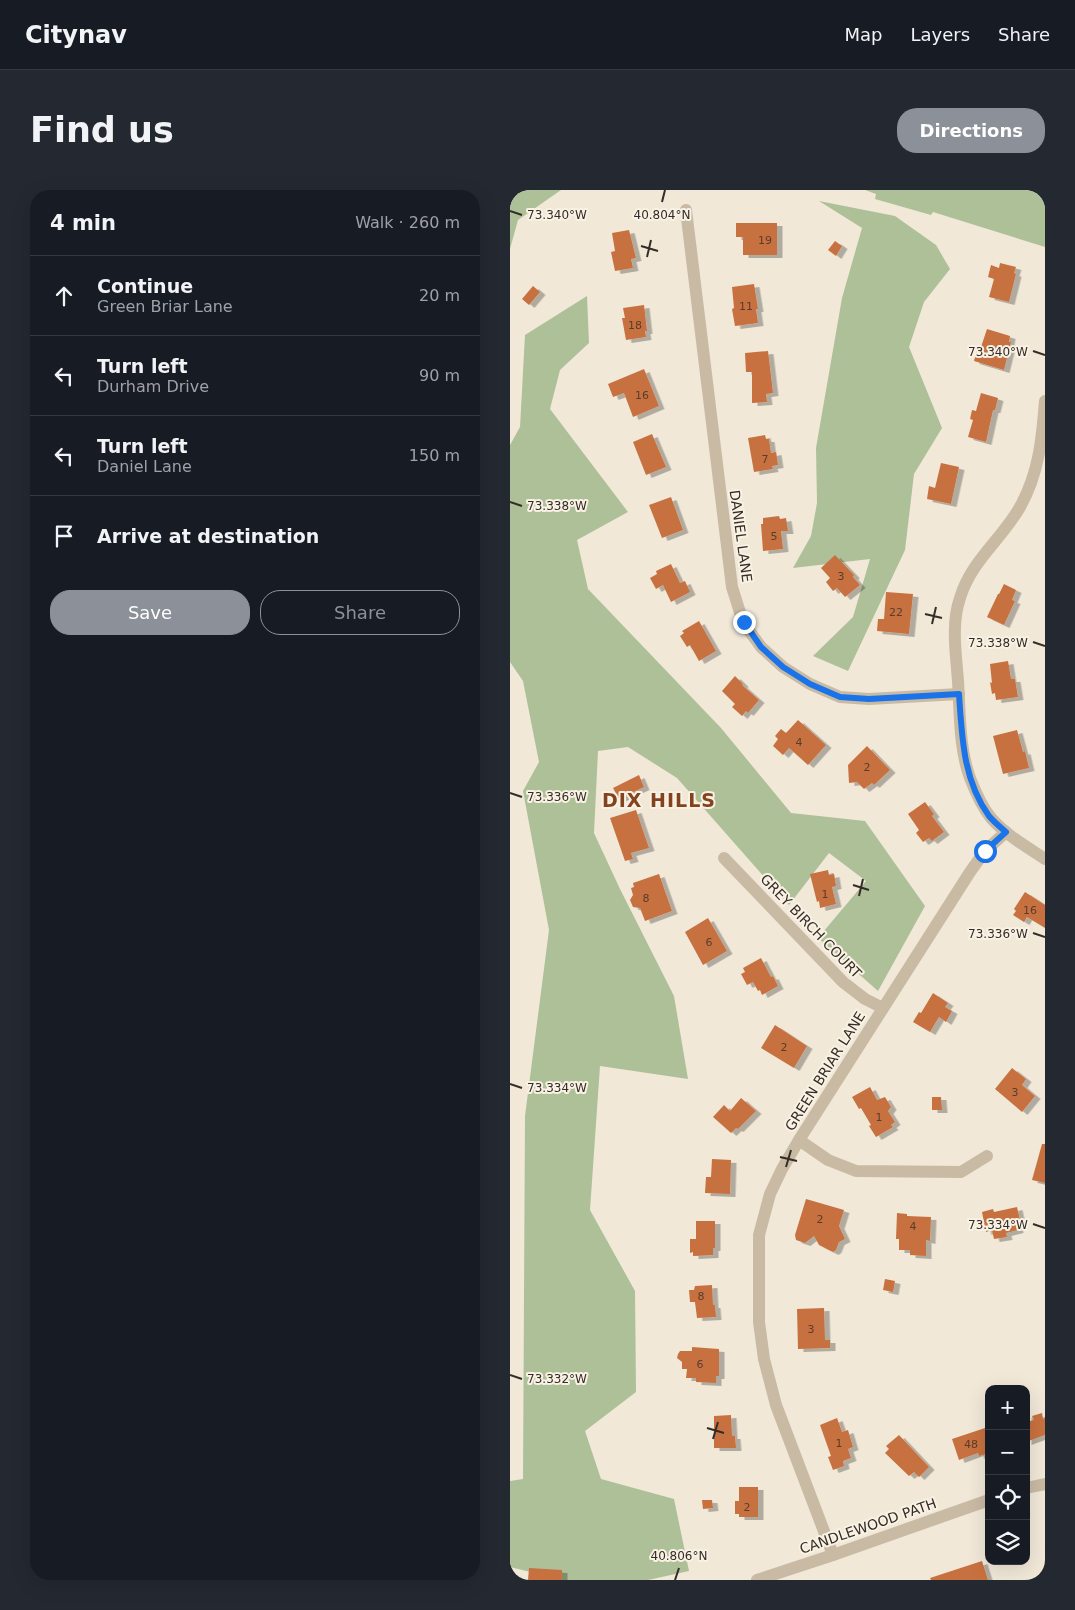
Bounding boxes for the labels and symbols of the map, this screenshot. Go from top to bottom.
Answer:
text: 73.340°W [527,208,587,222]
text: 40.804°N [634,208,690,222]
house number: 19 [758,234,772,247]
house number: 11 [739,300,753,313]
house number: 18 [628,319,642,332]
text: 73.340°W [968,345,1028,359]
house number: 16 [635,389,649,402]
house number: 7 [762,453,769,466]
street label: DANIEL LANE [727,489,755,583]
text: 73.338°W [527,499,587,513]
house number: 5 [771,530,778,543]
house number: 3 [838,570,845,583]
house number: 22 [889,606,903,619]
route end [733,611,756,634]
text: 73.338°W [968,636,1028,650]
house number: 4 [796,736,803,749]
house number: 2 [864,761,871,774]
district label: DIX HILLS [602,789,716,811]
text: 73.336°W [527,790,587,804]
route start [974,840,997,863]
street label: GREY BIRCH COURT [757,871,865,982]
house number: 1 [822,888,829,901]
house number: 8 [643,892,650,905]
house number: 16 [1023,904,1037,917]
text: 73.336°W [968,927,1028,941]
house number: 6 [706,936,713,949]
street label: GREEN BRIAR LANE [782,1008,868,1134]
house number: 2 [781,1041,788,1054]
text: 73.334°W [527,1081,587,1095]
house number: 3 [1012,1086,1019,1099]
house number: 1 [876,1111,883,1124]
house number: 2 [817,1213,824,1226]
text: 73.334°W [968,1218,1028,1232]
house number: 4 [910,1220,917,1233]
house number: 8 [698,1290,705,1303]
house number: 3 [808,1323,815,1336]
house number: 6 [697,1358,704,1371]
text: 73.332°W [527,1372,587,1386]
house number: 1 [836,1437,843,1450]
house number: 48 [964,1438,978,1451]
street label: CANDLEWOOD PATH [798,1495,938,1557]
house number: 2 [744,1501,751,1514]
text: 40.806°N [651,1549,707,1563]

